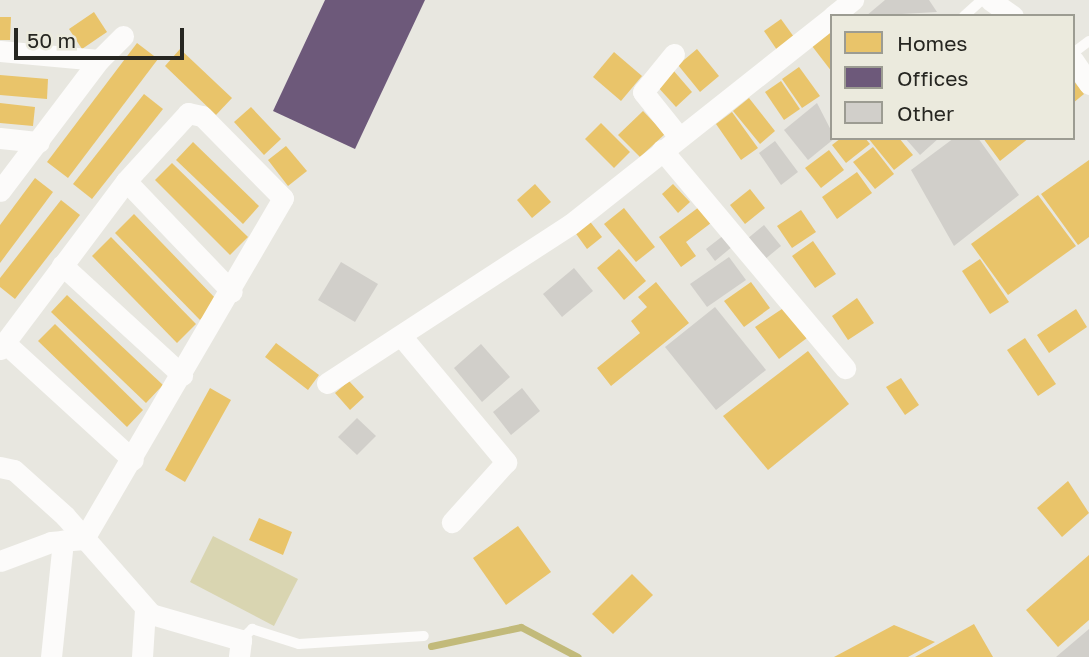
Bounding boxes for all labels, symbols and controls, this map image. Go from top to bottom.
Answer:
scale bar [18,14,187,58]
legend [830,14,1075,140]
text: 50 m [27,27,76,53]
text: Homes [897,30,967,56]
text: Offices [897,65,968,91]
text: Other [897,100,954,126]

